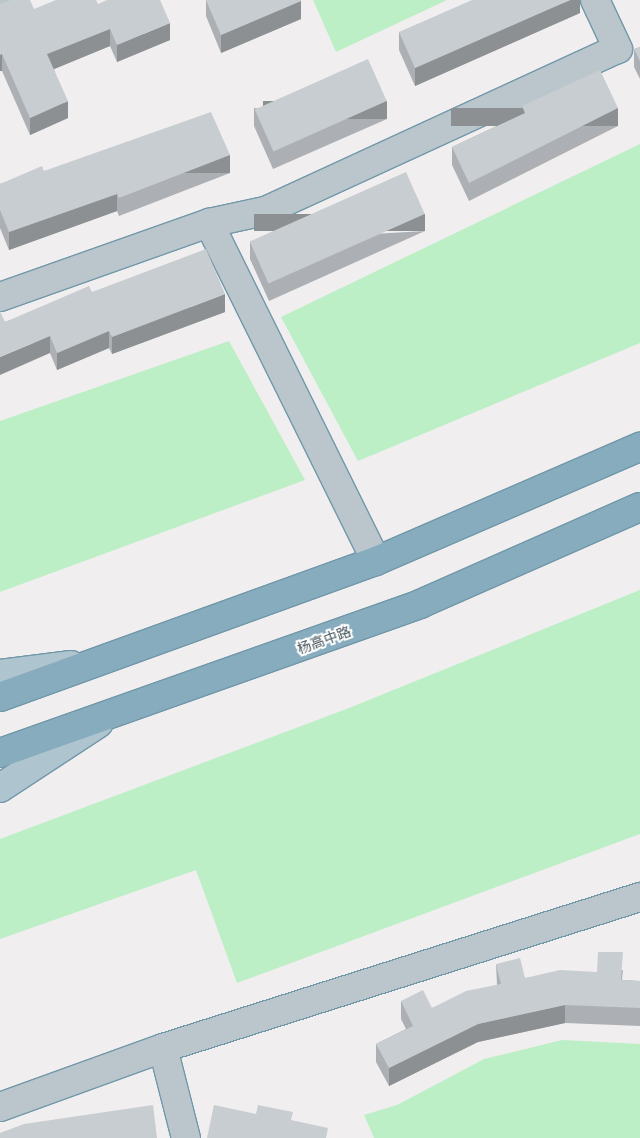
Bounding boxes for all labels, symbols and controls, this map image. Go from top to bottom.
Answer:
street label: 杨高中路 [295,623,353,657]

